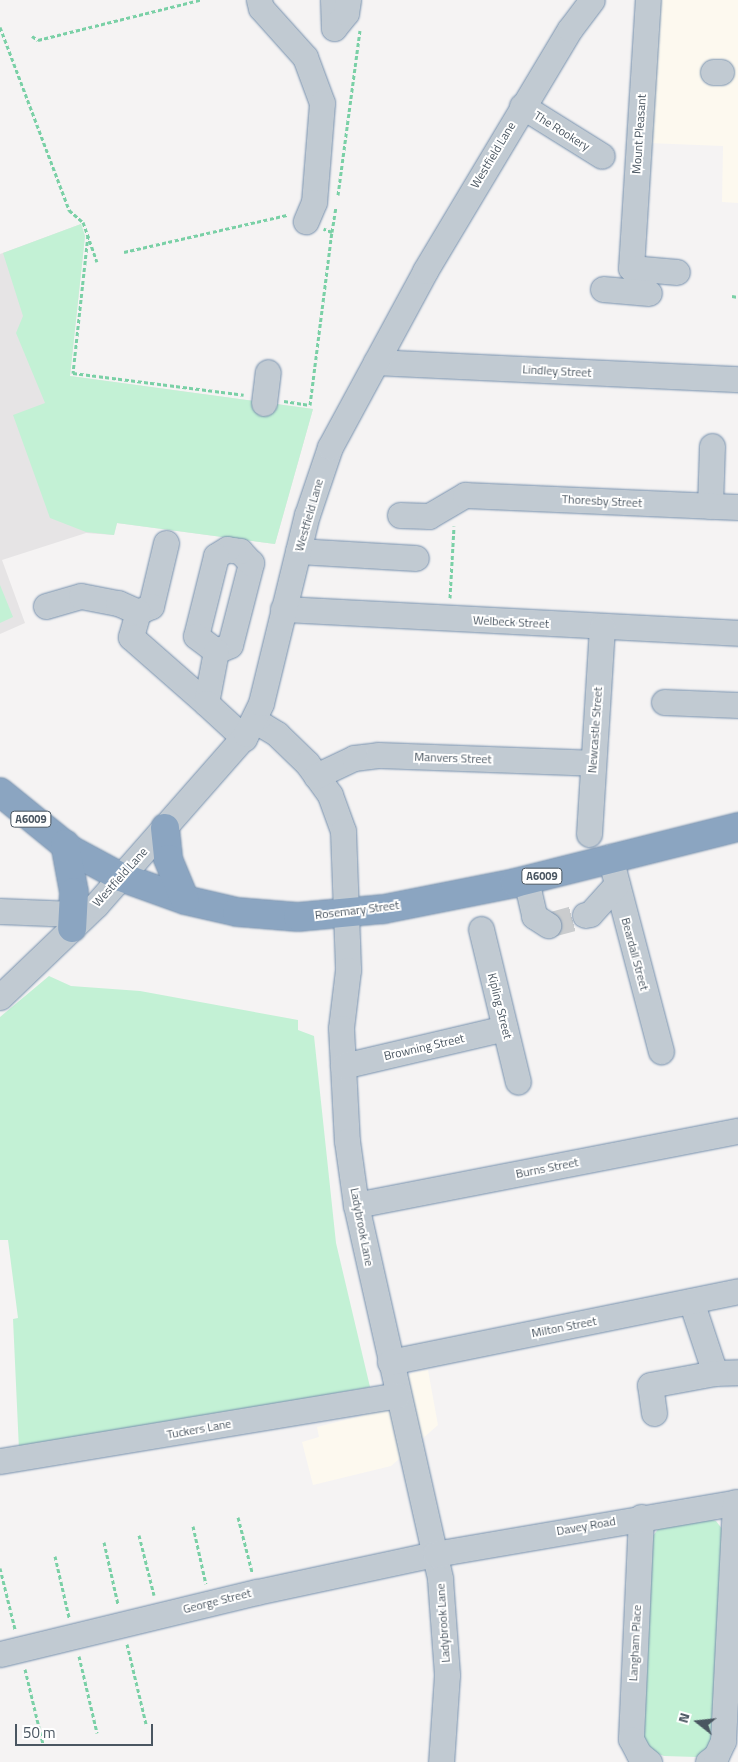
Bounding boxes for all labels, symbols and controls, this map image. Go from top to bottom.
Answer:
street label: Mount Pleasant [629,94,649,174]
street label: The Rookery [531,108,593,154]
street label: Westfield Lane [468,119,518,191]
street label: Lindley Street [522,362,592,380]
street label: Westfield Lane [292,477,326,553]
street label: Thoresby Street [562,492,642,510]
street label: Welbeck Street [473,613,549,631]
street label: Newcastle Street [585,686,605,774]
street label: Manvers Street [414,749,492,767]
road number: A6009 [10,811,52,828]
street label: Westfield Lane [90,844,150,910]
road number: A6009 [521,868,563,884]
street label: Rosemary Street [314,898,400,922]
street label: Beardall Street [618,916,652,992]
street label: Kipling Street [485,972,515,1040]
street label: Browning Street [382,1031,466,1063]
street label: Burns Street [514,1155,580,1181]
street label: Ladybrook Lane [347,1187,377,1267]
street label: Milton Street [530,1314,598,1340]
street label: Tuckers Lane [166,1416,232,1442]
street label: Davey Road [555,1514,617,1538]
street label: Ladybrook Lane [433,1583,453,1663]
street label: George Street [181,1586,253,1616]
street label: Langham Place [626,1604,644,1682]
north arrow [673,1697,723,1747]
text: N [672,1710,695,1725]
scale bar [18,1714,155,1746]
text: 50 m [23,1721,56,1744]

